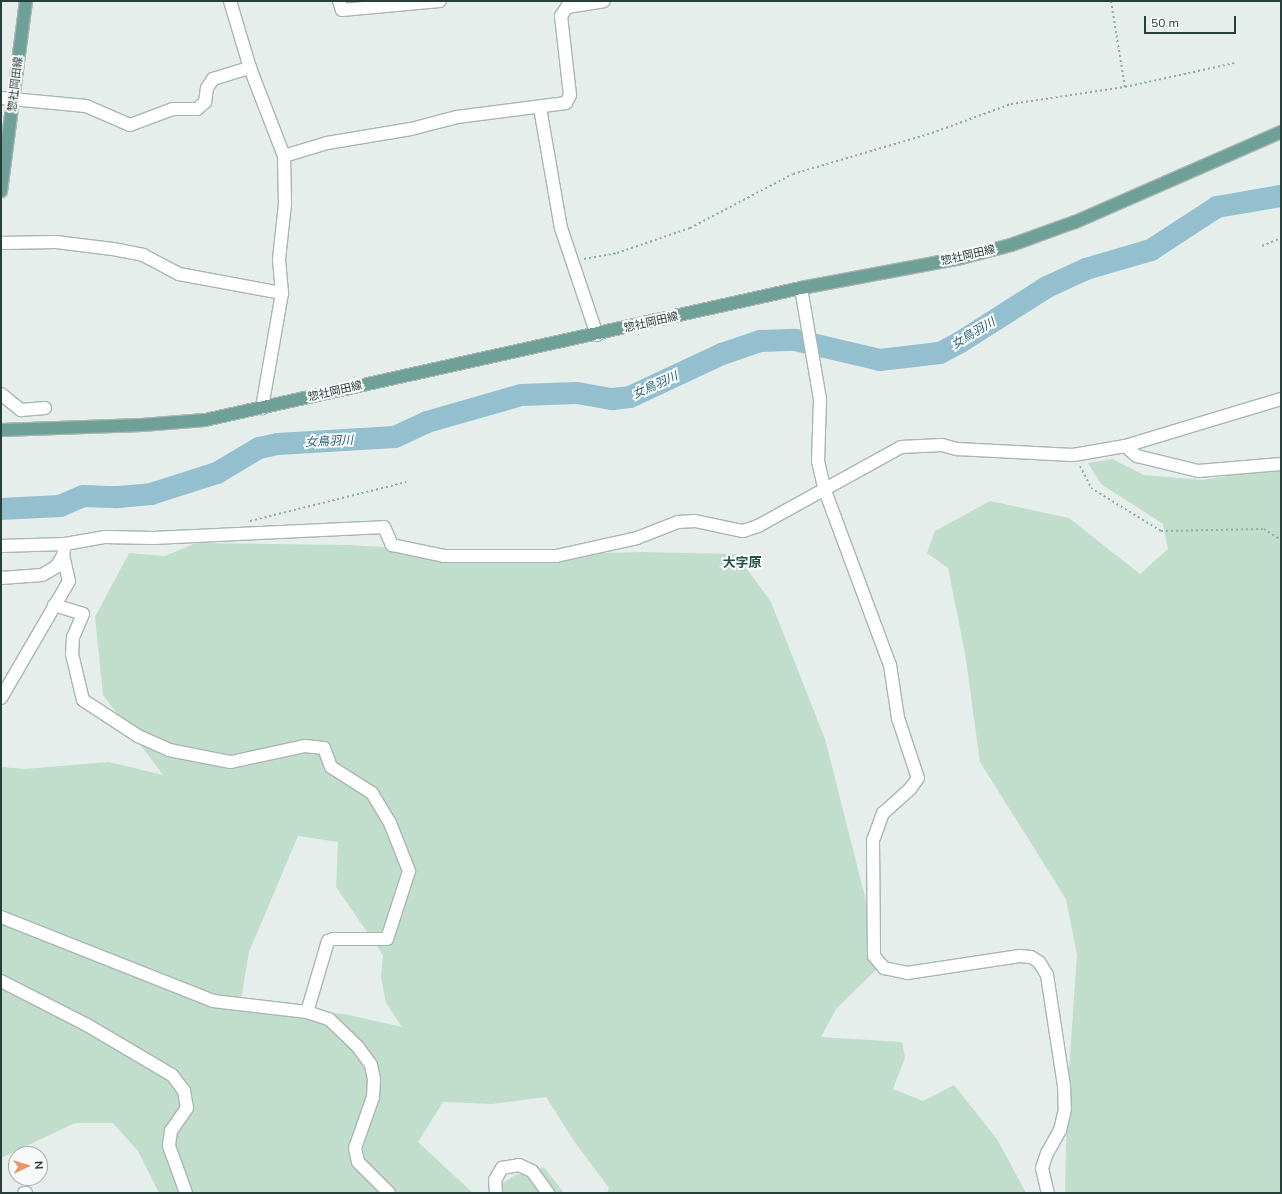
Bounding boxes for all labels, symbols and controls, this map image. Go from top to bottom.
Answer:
scale bar [1146,8,1238,34]
text: 50 m [1151,15,1179,30]
street label: 惣社岡田線 [5,56,25,112]
street label: 惣社岡田線 [940,242,996,268]
street label: 惣社岡田線 [623,309,679,335]
water label: 女鳥羽川 [949,314,997,352]
water label: 女鳥羽川 [630,369,680,401]
street label: 惣社岡田線 [307,378,363,404]
water label: 女鳥羽川 [305,433,353,449]
district label: 大字原 [723,554,761,570]
north arrow [8,1146,48,1186]
text: N [32,1161,46,1170]

